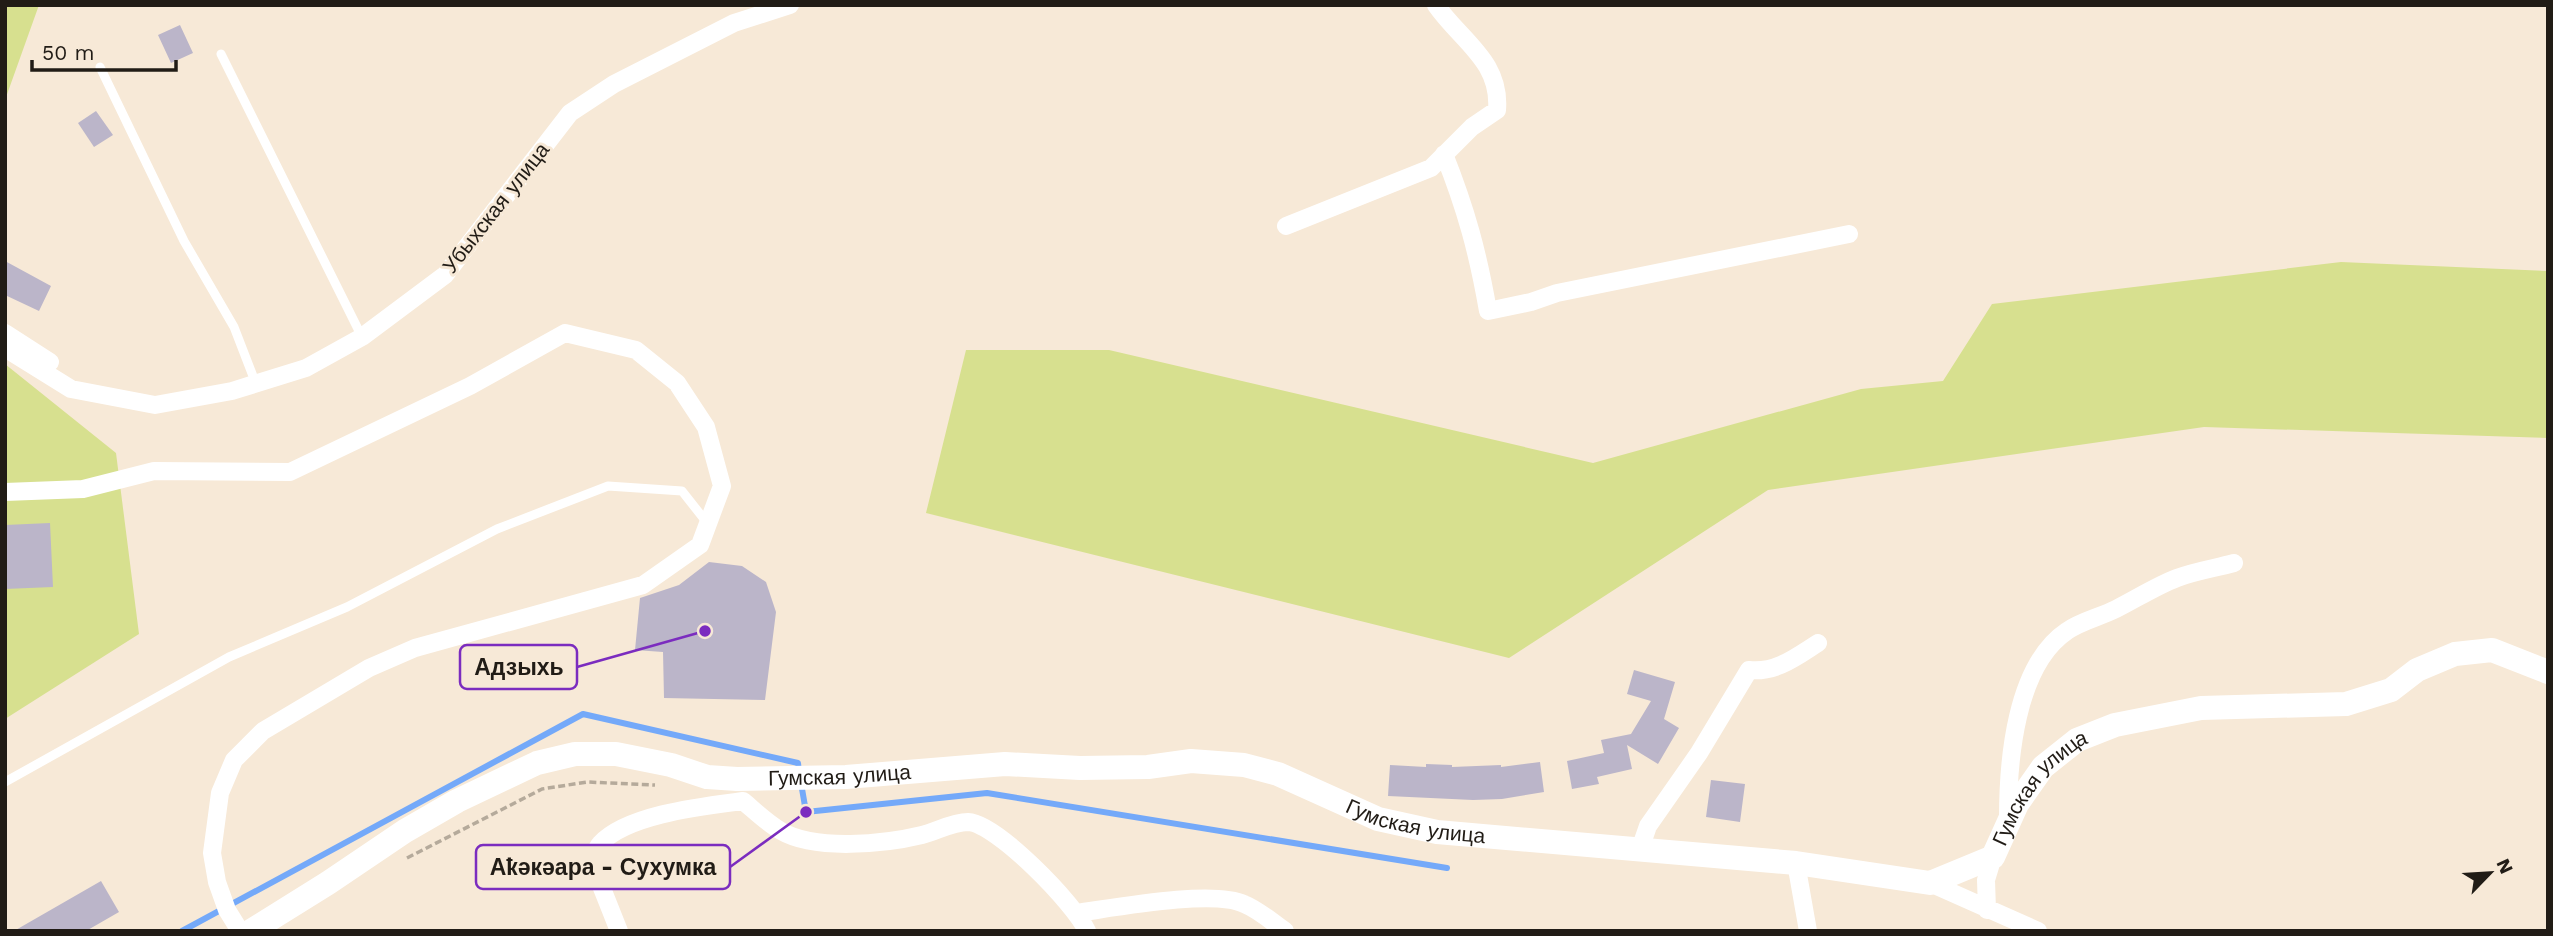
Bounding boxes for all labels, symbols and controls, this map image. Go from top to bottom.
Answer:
scale bar [32,28,175,72]
text: 50 m [42,40,94,65]
street label: Убыхская улица [437,137,554,278]
callout: Адзыхь [460,645,577,689]
text: Адзыхь [474,654,564,681]
street label: Гумская улица [1987,724,2091,849]
street label: Гумская улица [768,759,912,790]
street label: Гумская улица [1342,793,1487,848]
north arrow [2455,838,2525,908]
callout: Аҟәкәара - Сухумка [476,845,730,889]
text: Аҟәкәара - Сухумка [490,854,717,881]
text: N [2492,855,2518,877]

